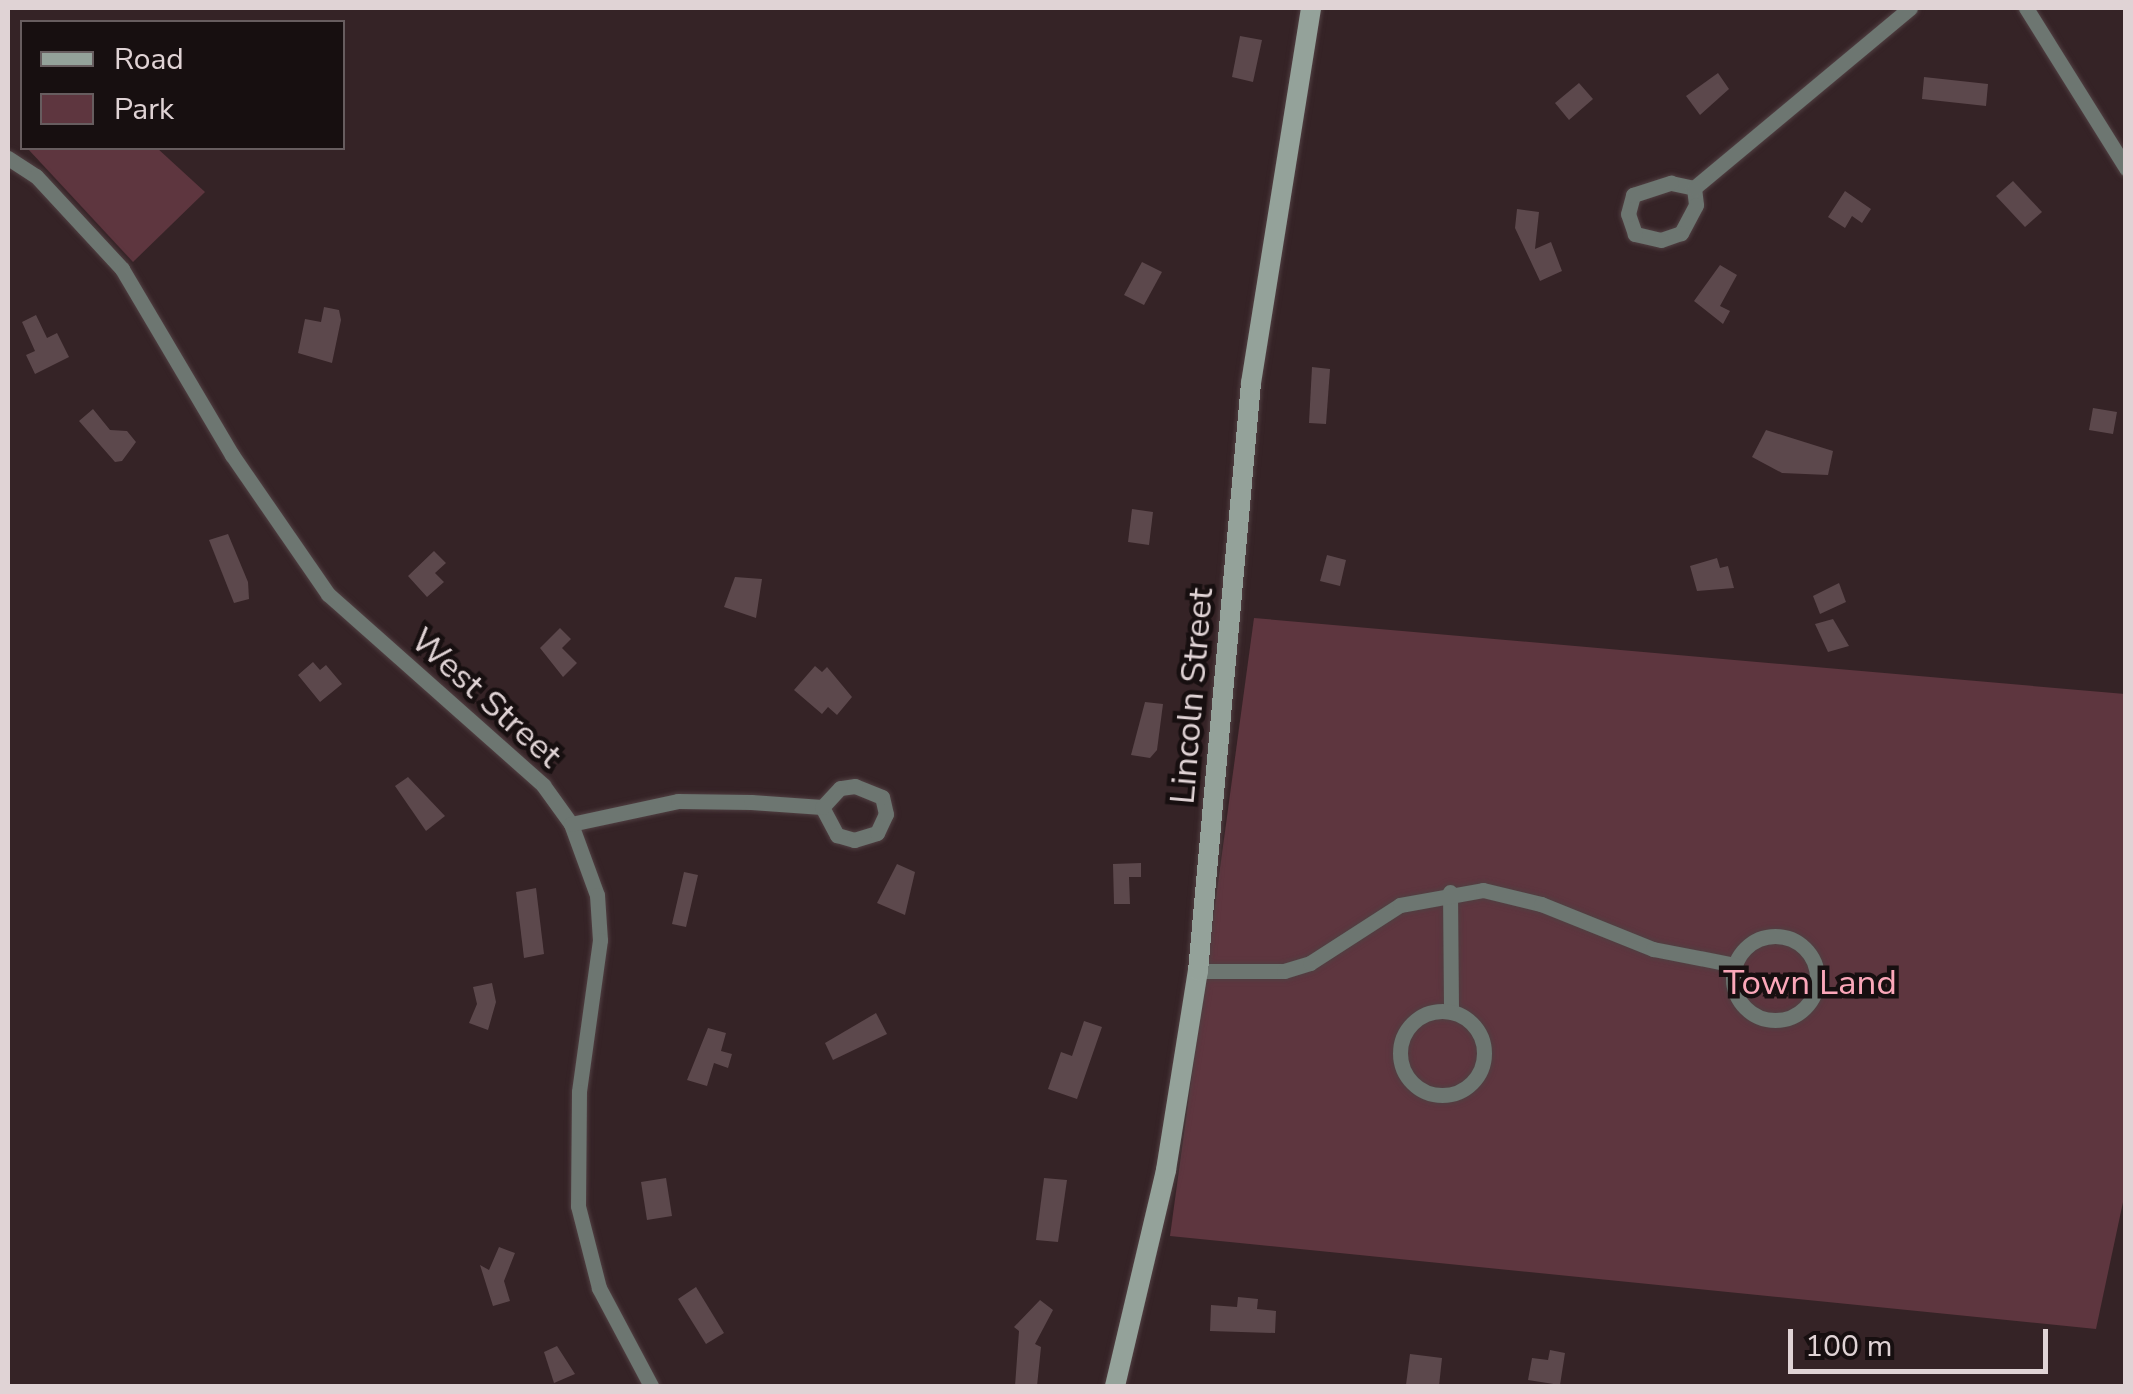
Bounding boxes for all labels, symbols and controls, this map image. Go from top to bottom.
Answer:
legend [20,20,345,150]
text: Road [114,39,184,80]
text: Park [114,89,174,130]
street label: Lincoln Street [1162,586,1222,806]
street label: West Street [402,619,570,777]
park label: Town Land [1723,962,1897,1004]
scale bar [1793,1309,2053,1371]
text: 100 m [1805,1326,1892,1367]

